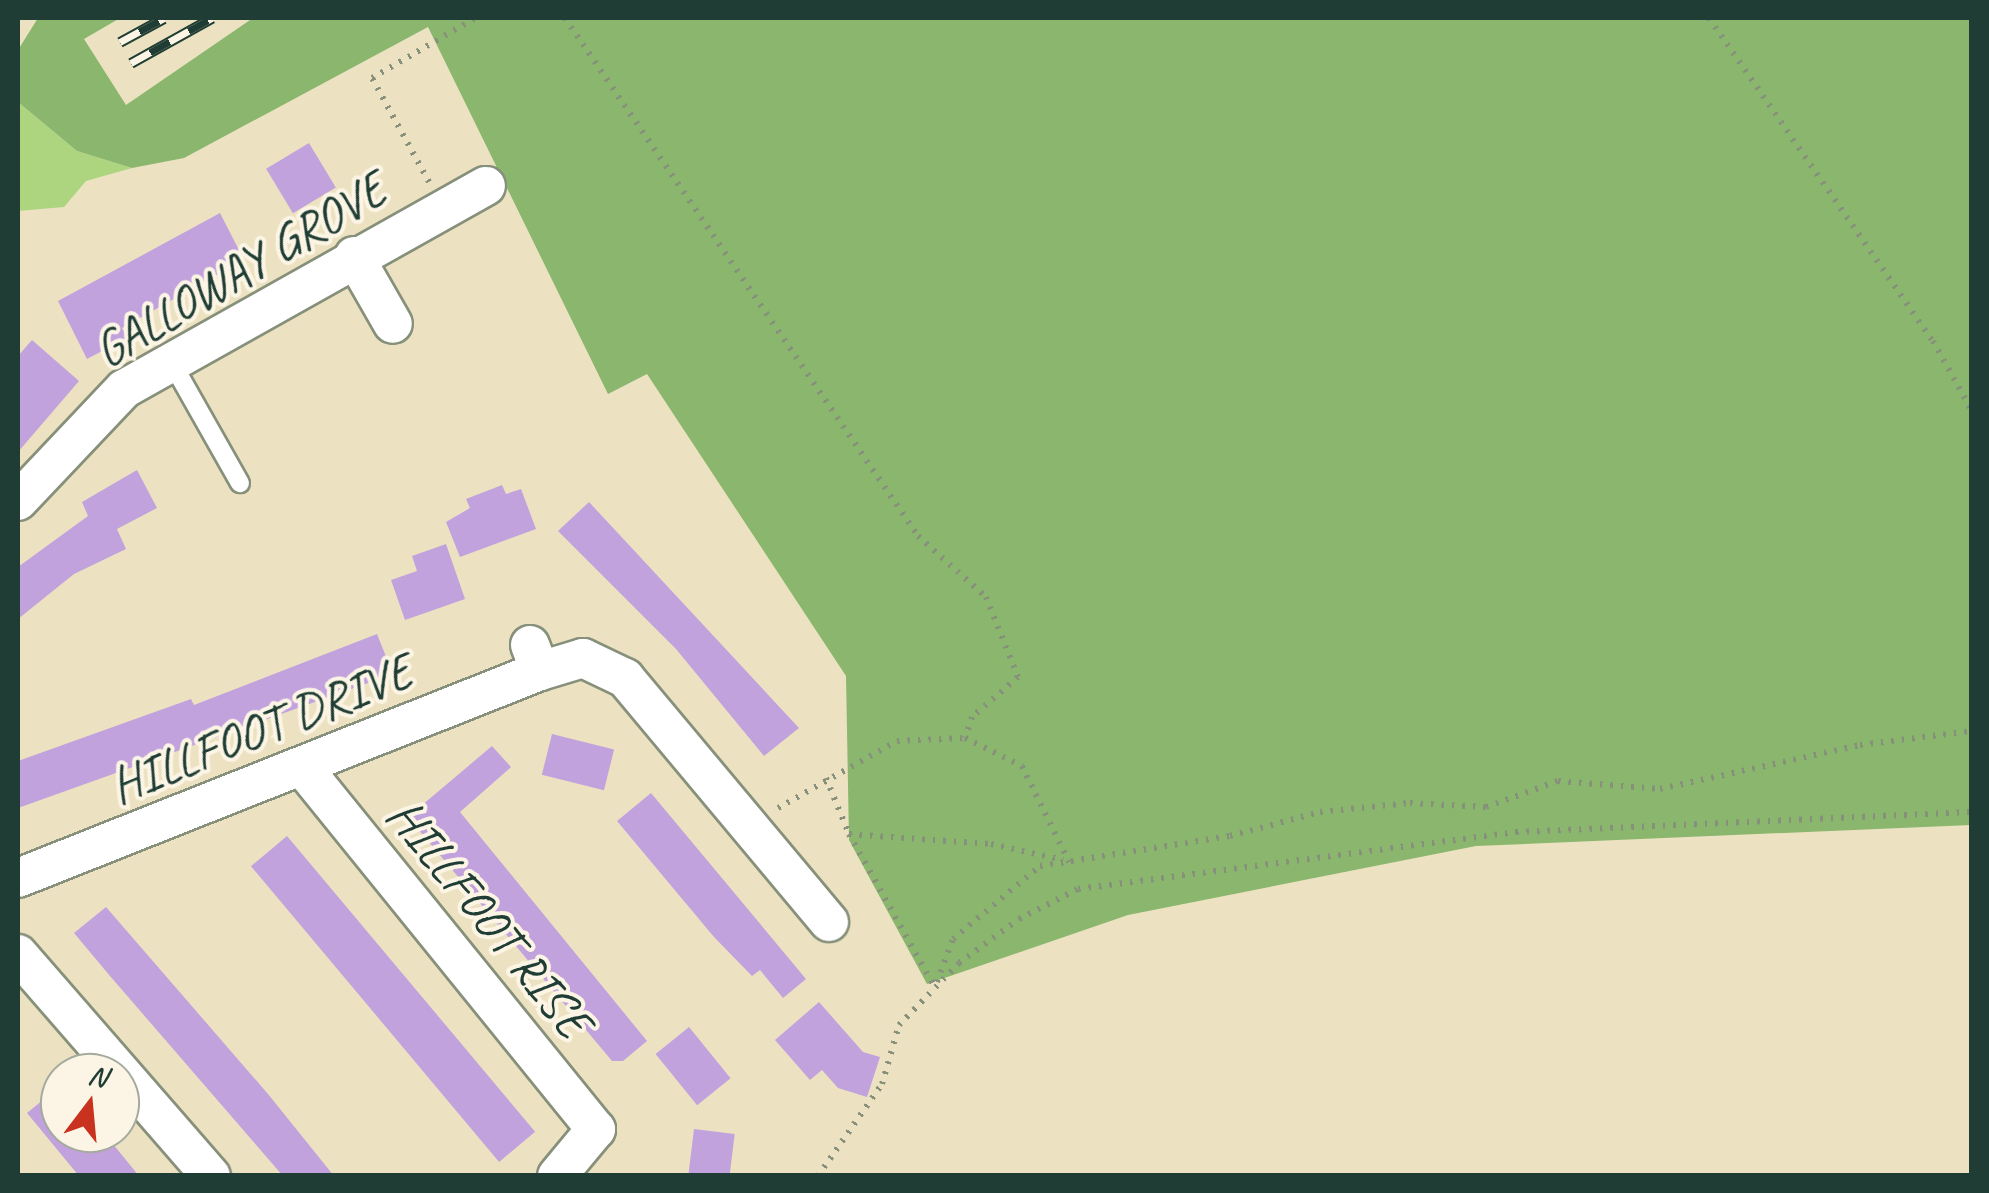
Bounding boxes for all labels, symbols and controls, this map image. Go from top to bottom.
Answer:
street label: GALLOWAY GROVE [83,160,397,380]
street label: HILLFOOT DRIVE [101,641,421,817]
street label: HILLFOOT RISE [374,786,604,1050]
north arrow [40,1053,140,1153]
text: N [85,1056,111,1095]

